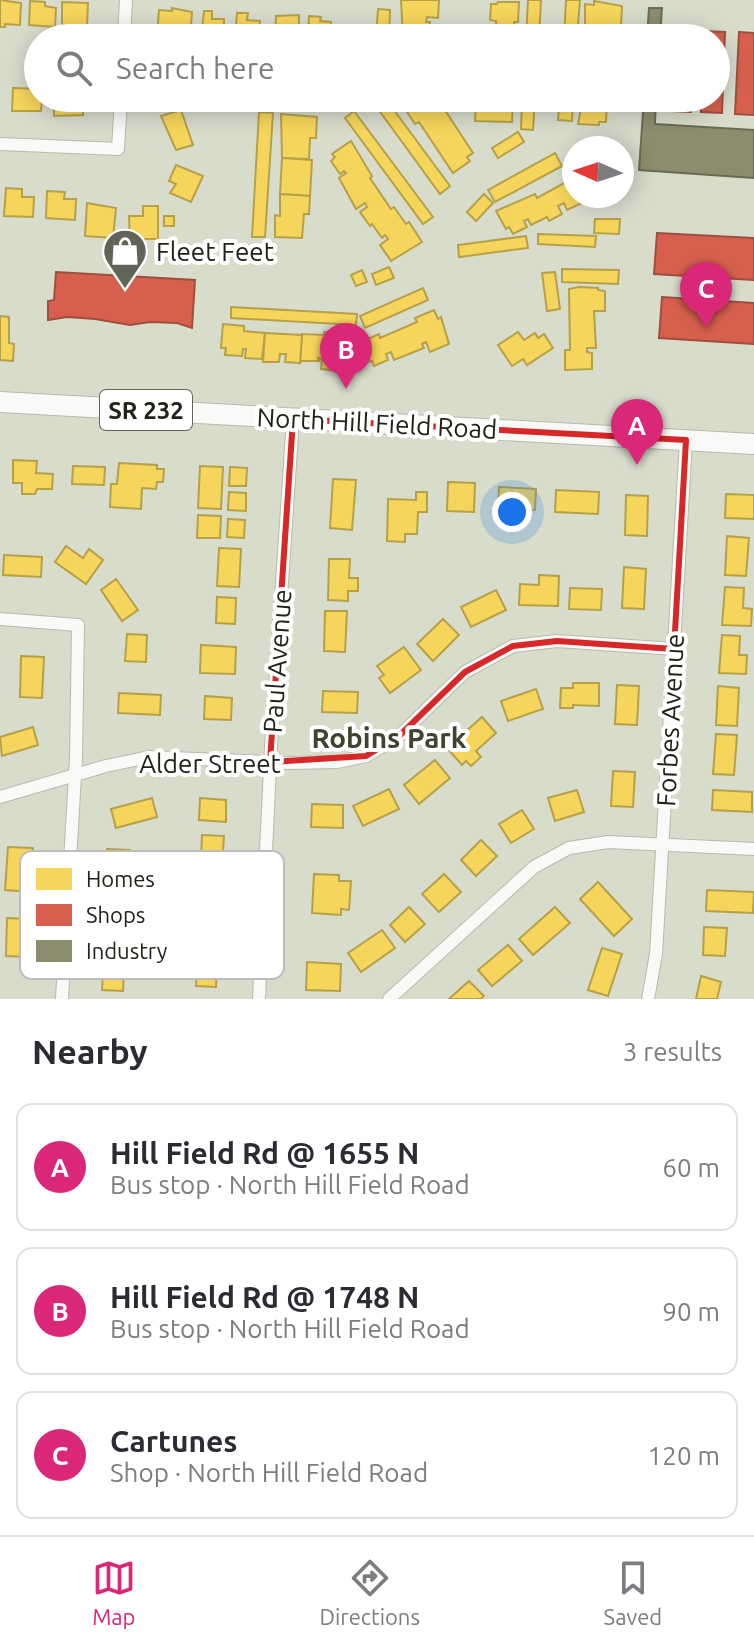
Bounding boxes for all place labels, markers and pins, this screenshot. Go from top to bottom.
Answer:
shop icon: Fleet Feet [101,227,149,290]
place label: Fleet Feet [156,237,274,266]
pin: C [680,262,732,328]
pin: B [320,323,372,389]
pin: A [611,399,663,465]

